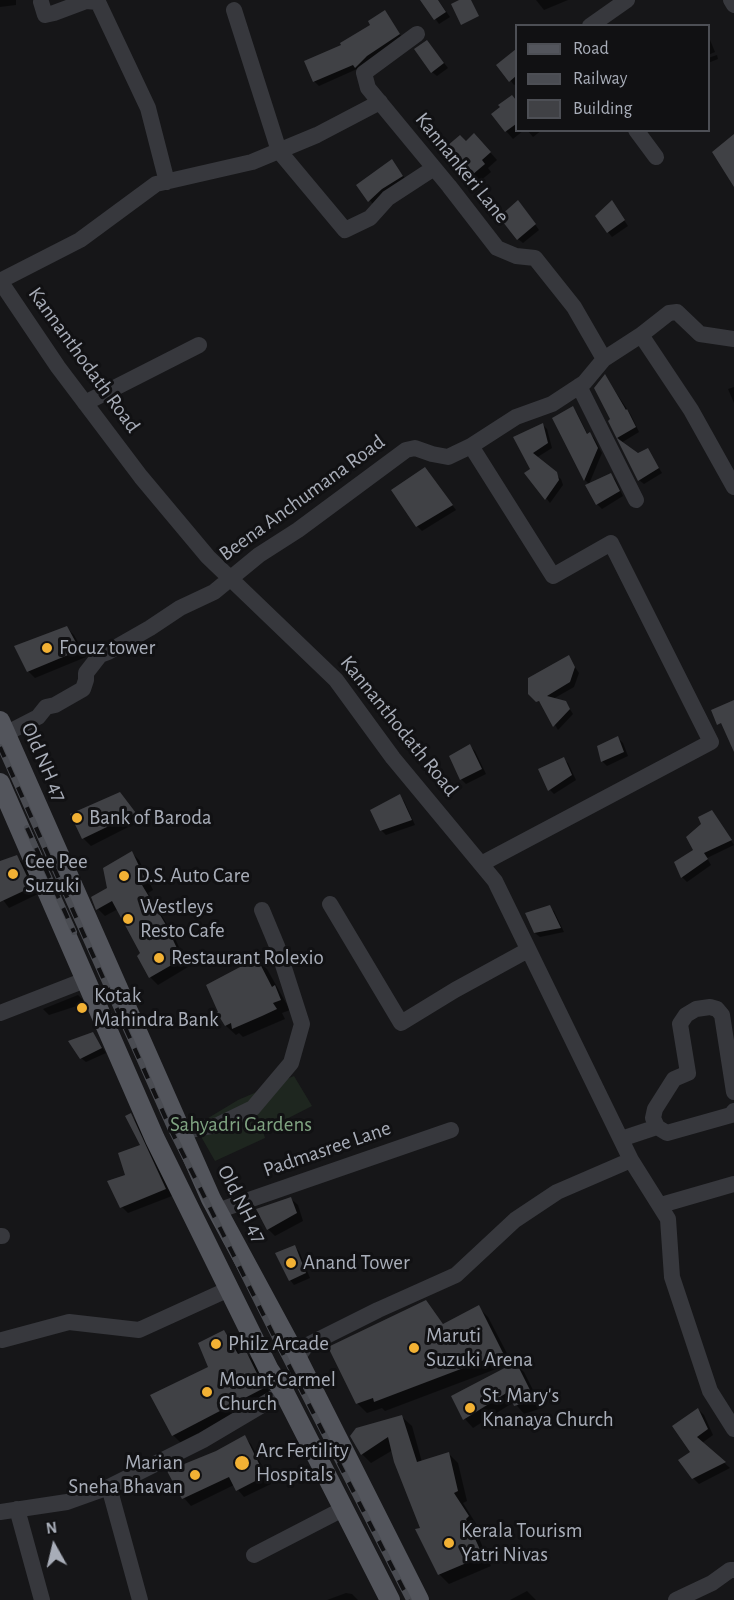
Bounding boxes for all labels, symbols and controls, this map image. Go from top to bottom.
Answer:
legend [515,24,710,132]
text: Road [573,40,609,58]
text: Railway [573,70,627,88]
text: Building [573,100,632,118]
street label: Kannankeri Lane [410,107,514,229]
street label: Kannanthodath Road [23,282,145,438]
street label: Beena Anchumana Road [214,429,390,567]
place label: Focuz tower [59,635,155,661]
marker: Focuz tower [40,641,54,655]
street label: Kannanthodath Road [334,650,464,802]
street label: Old NH 47 [15,719,73,805]
place label: Bank of Baroda [89,805,212,831]
marker: Bank of Baroda [70,811,84,825]
place label: Cee Pee Suzuki [25,849,88,899]
place label: D.S. Auto Care [136,863,250,889]
marker: Cee Pee Suzuki [6,867,20,881]
marker: D.S. Auto Care [117,869,131,883]
place label: Westleys Resto Cafe [140,894,225,944]
marker: Westleys Resto Cafe [121,912,135,926]
place label: Restaurant Rolexio [171,945,324,971]
marker: Restaurant Rolexio [152,951,166,965]
place label: Kotak Mahindra Bank [94,983,219,1033]
marker: Kotak Mahindra Bank [75,1001,89,1015]
park label: Sahyadri Gardens [170,1112,312,1138]
street label: Padmasree Lane [260,1115,394,1183]
street label: Old NH 47 [212,1161,272,1247]
place label: Anand Tower [303,1250,410,1276]
marker: Anand Tower [284,1256,298,1270]
place label: Maruti Suzuki Arena [426,1323,533,1373]
place label: Philz Arcade [228,1331,329,1357]
marker: Philz Arcade [209,1337,223,1351]
marker: Maruti Suzuki Arena [407,1341,421,1355]
place label: Mount Carmel Church [219,1367,336,1417]
place label: St. Mary's Knanaya Church [482,1383,614,1433]
marker: Mount Carmel Church [200,1385,214,1399]
marker: St. Mary's Knanaya Church [463,1401,477,1415]
place label: Arc Fertility Hospitals [256,1438,349,1488]
place label: Marian Sneha Bhavan [68,1450,183,1500]
marker: Arc Fertility Hospitals [233,1454,251,1472]
marker: Marian Sneha Bhavan [188,1468,202,1482]
north arrow [24,1516,84,1576]
place label: Kerala Tourism Yatri Nivas [461,1518,582,1568]
text: N [45,1519,58,1537]
marker: Kerala Tourism Yatri Nivas [442,1536,456,1550]

